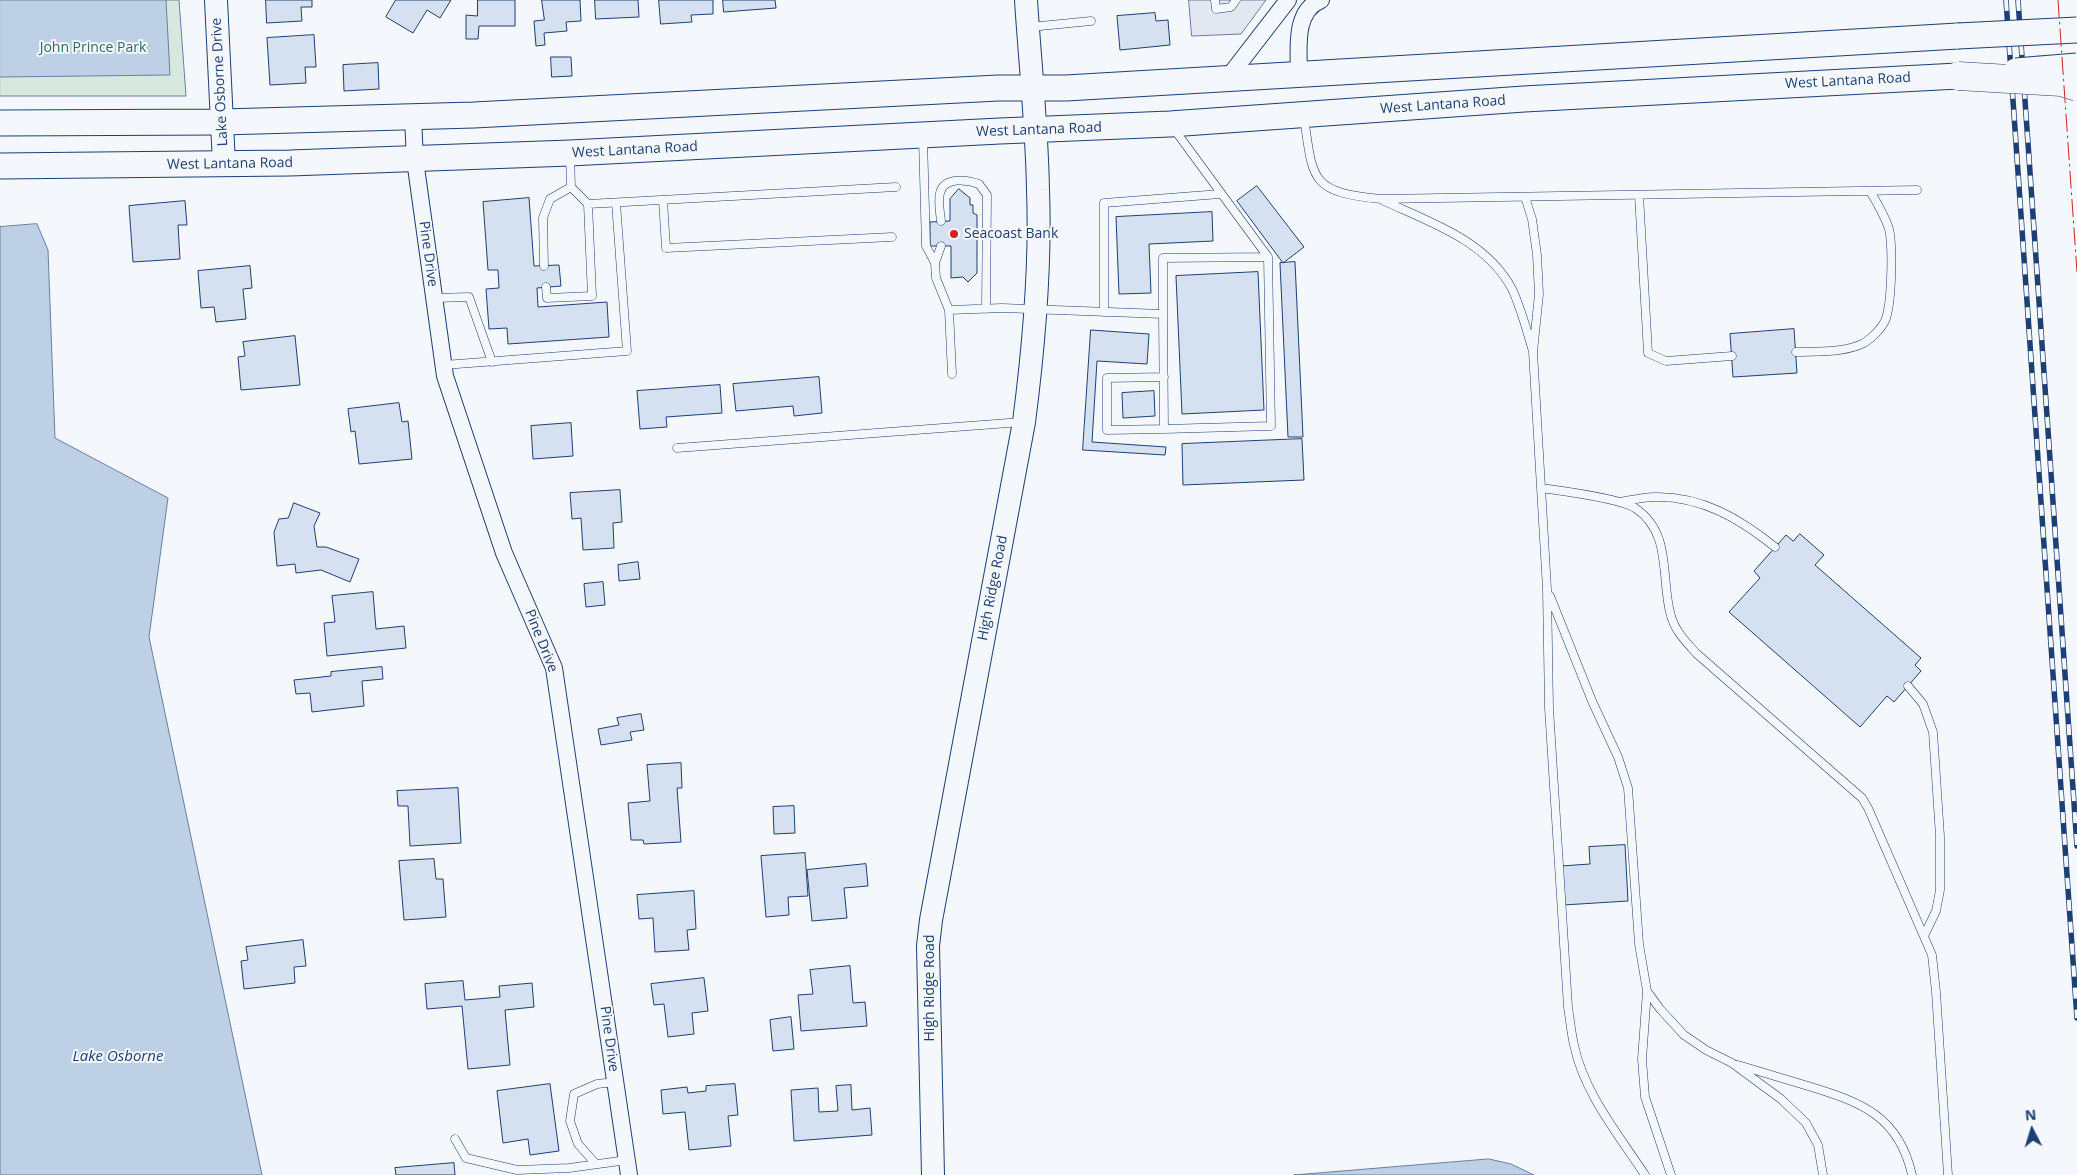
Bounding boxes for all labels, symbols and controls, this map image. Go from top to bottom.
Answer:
street label: Lake Osborne Drive [208,17,232,147]
park label: John Prince Park [40,40,146,56]
street label: West Lantana Road [1785,69,1911,93]
street label: West Lantana Road [1380,92,1506,118]
street label: West Lantana Road [976,119,1102,141]
street label: West Lantana Road [572,138,698,162]
street label: West Lantana Road [167,155,293,173]
street label: Pine Drive [415,220,441,288]
place label: Seacoast Bank [964,226,1058,242]
marker: Seacoast Bank [948,228,960,240]
street label: High Ridge Road [975,534,1011,642]
street label: Pine Drive [521,607,561,675]
street label: High Ridge Road [922,935,938,1041]
street label: Pine Drive [596,1005,622,1073]
water label: Lake Osborne [73,1048,163,1066]
north arrow [2007,1105,2057,1155]
text: N [2024,1105,2037,1125]

